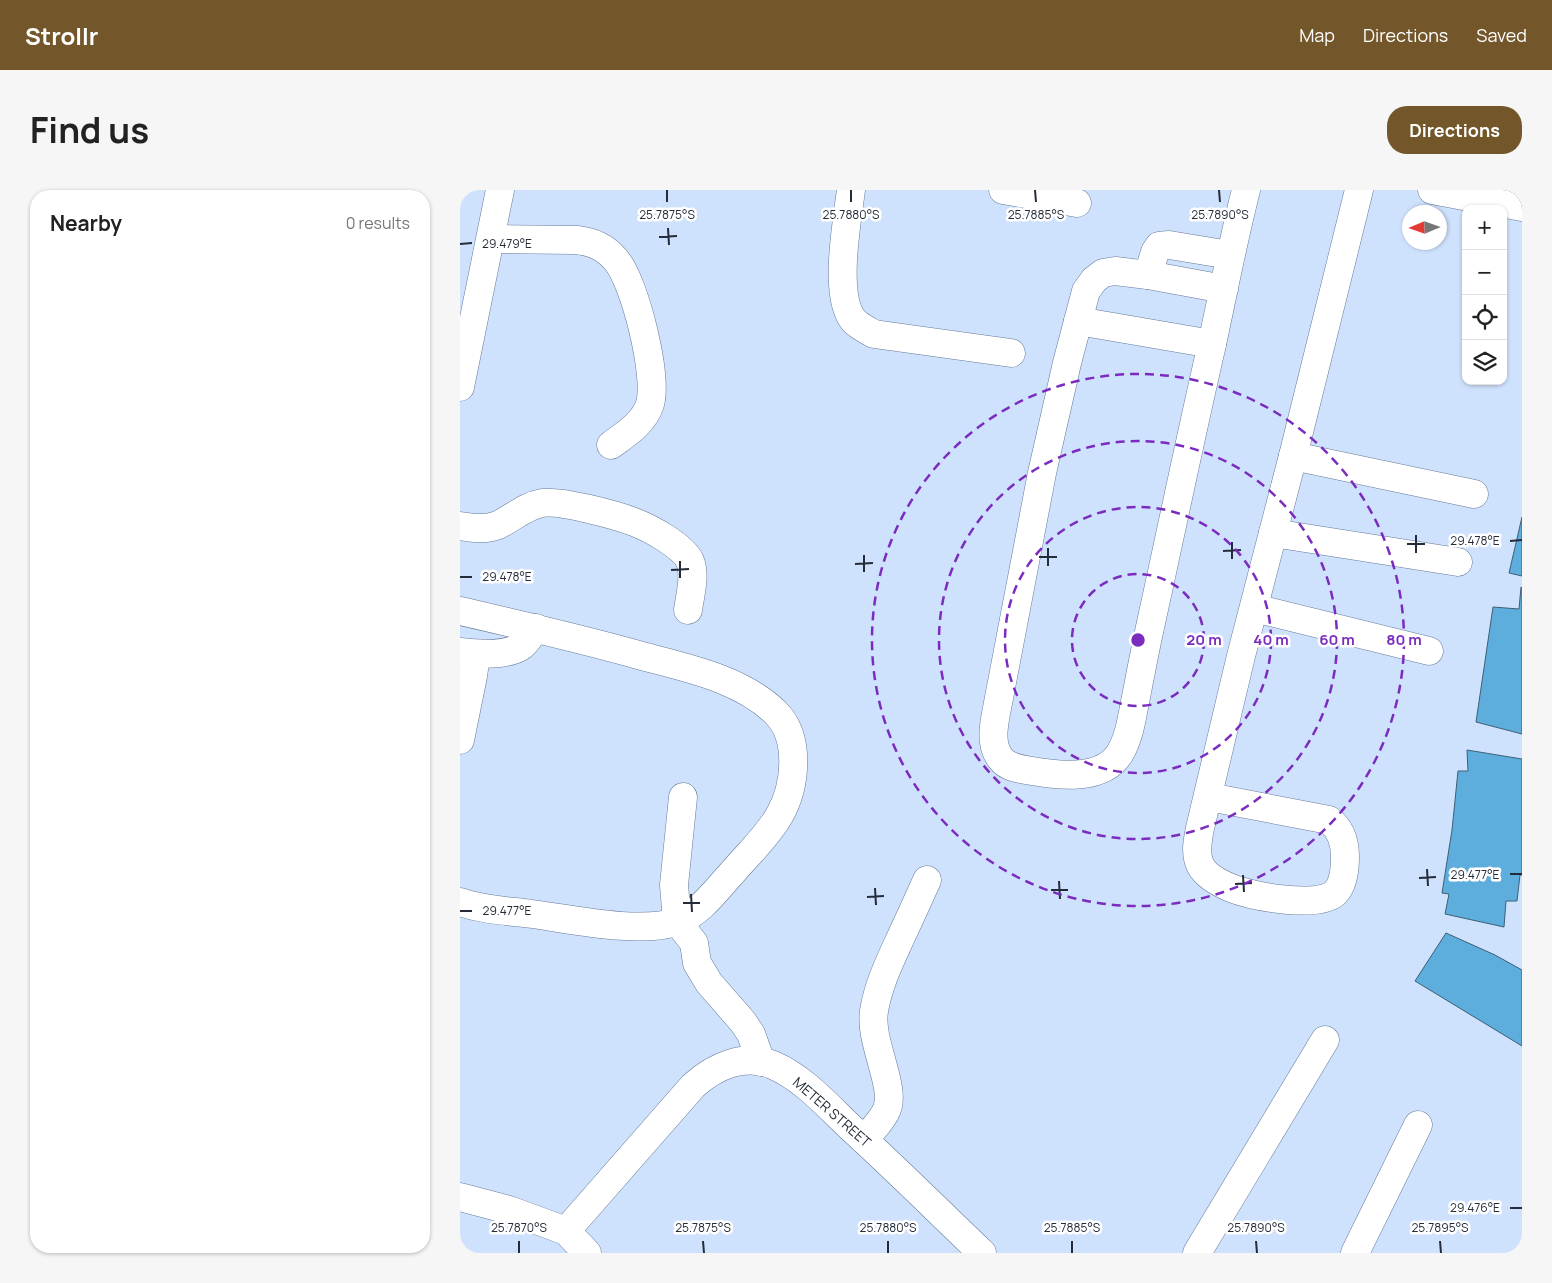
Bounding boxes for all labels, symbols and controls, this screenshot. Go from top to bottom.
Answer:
text: Strollr [25,19,98,52]
text: Map [1299,23,1335,47]
text: Directions [1363,23,1448,47]
text: Saved [1476,23,1527,47]
text: Find us [30,106,149,154]
button: Directions [1387,106,1522,154]
north arrow [1402,205,1447,250]
map controls [1462,205,1507,385]
button: + [1462,205,1507,250]
text: 25.7875°S [639,206,695,223]
text: 25.7880°S [823,206,879,223]
text: 25.7885°S [1008,206,1064,223]
text: 25.7890°S [1191,206,1249,223]
text: Nearby [50,209,122,237]
text: 0 results [346,212,410,234]
text: 29.479°E [482,235,532,252]
button: − [1462,250,1507,295]
button: locate [1462,295,1507,340]
button: layers [1462,340,1507,385]
text: 29.478°E [1450,532,1500,549]
text: 29.478°E [482,568,532,585]
text: 20 m [1186,629,1222,650]
text: 40 m [1253,629,1289,650]
text: 60 m [1319,629,1355,650]
text: 80 m [1386,629,1422,650]
centre of rings [1129,631,1147,649]
text: 29.477°E [1451,866,1500,883]
text: 29.477°E [483,902,532,919]
street label: METER STREET [789,1072,876,1151]
text: 29.476°E [1450,1199,1500,1216]
text: 25.7870°S [491,1219,547,1236]
text: 25.7875°S [675,1219,731,1236]
text: 25.7880°S [860,1219,916,1236]
text: 25.7885°S [1044,1219,1100,1236]
text: 25.7890°S [1227,1219,1285,1236]
text: 25.7895°S [1412,1219,1468,1236]

